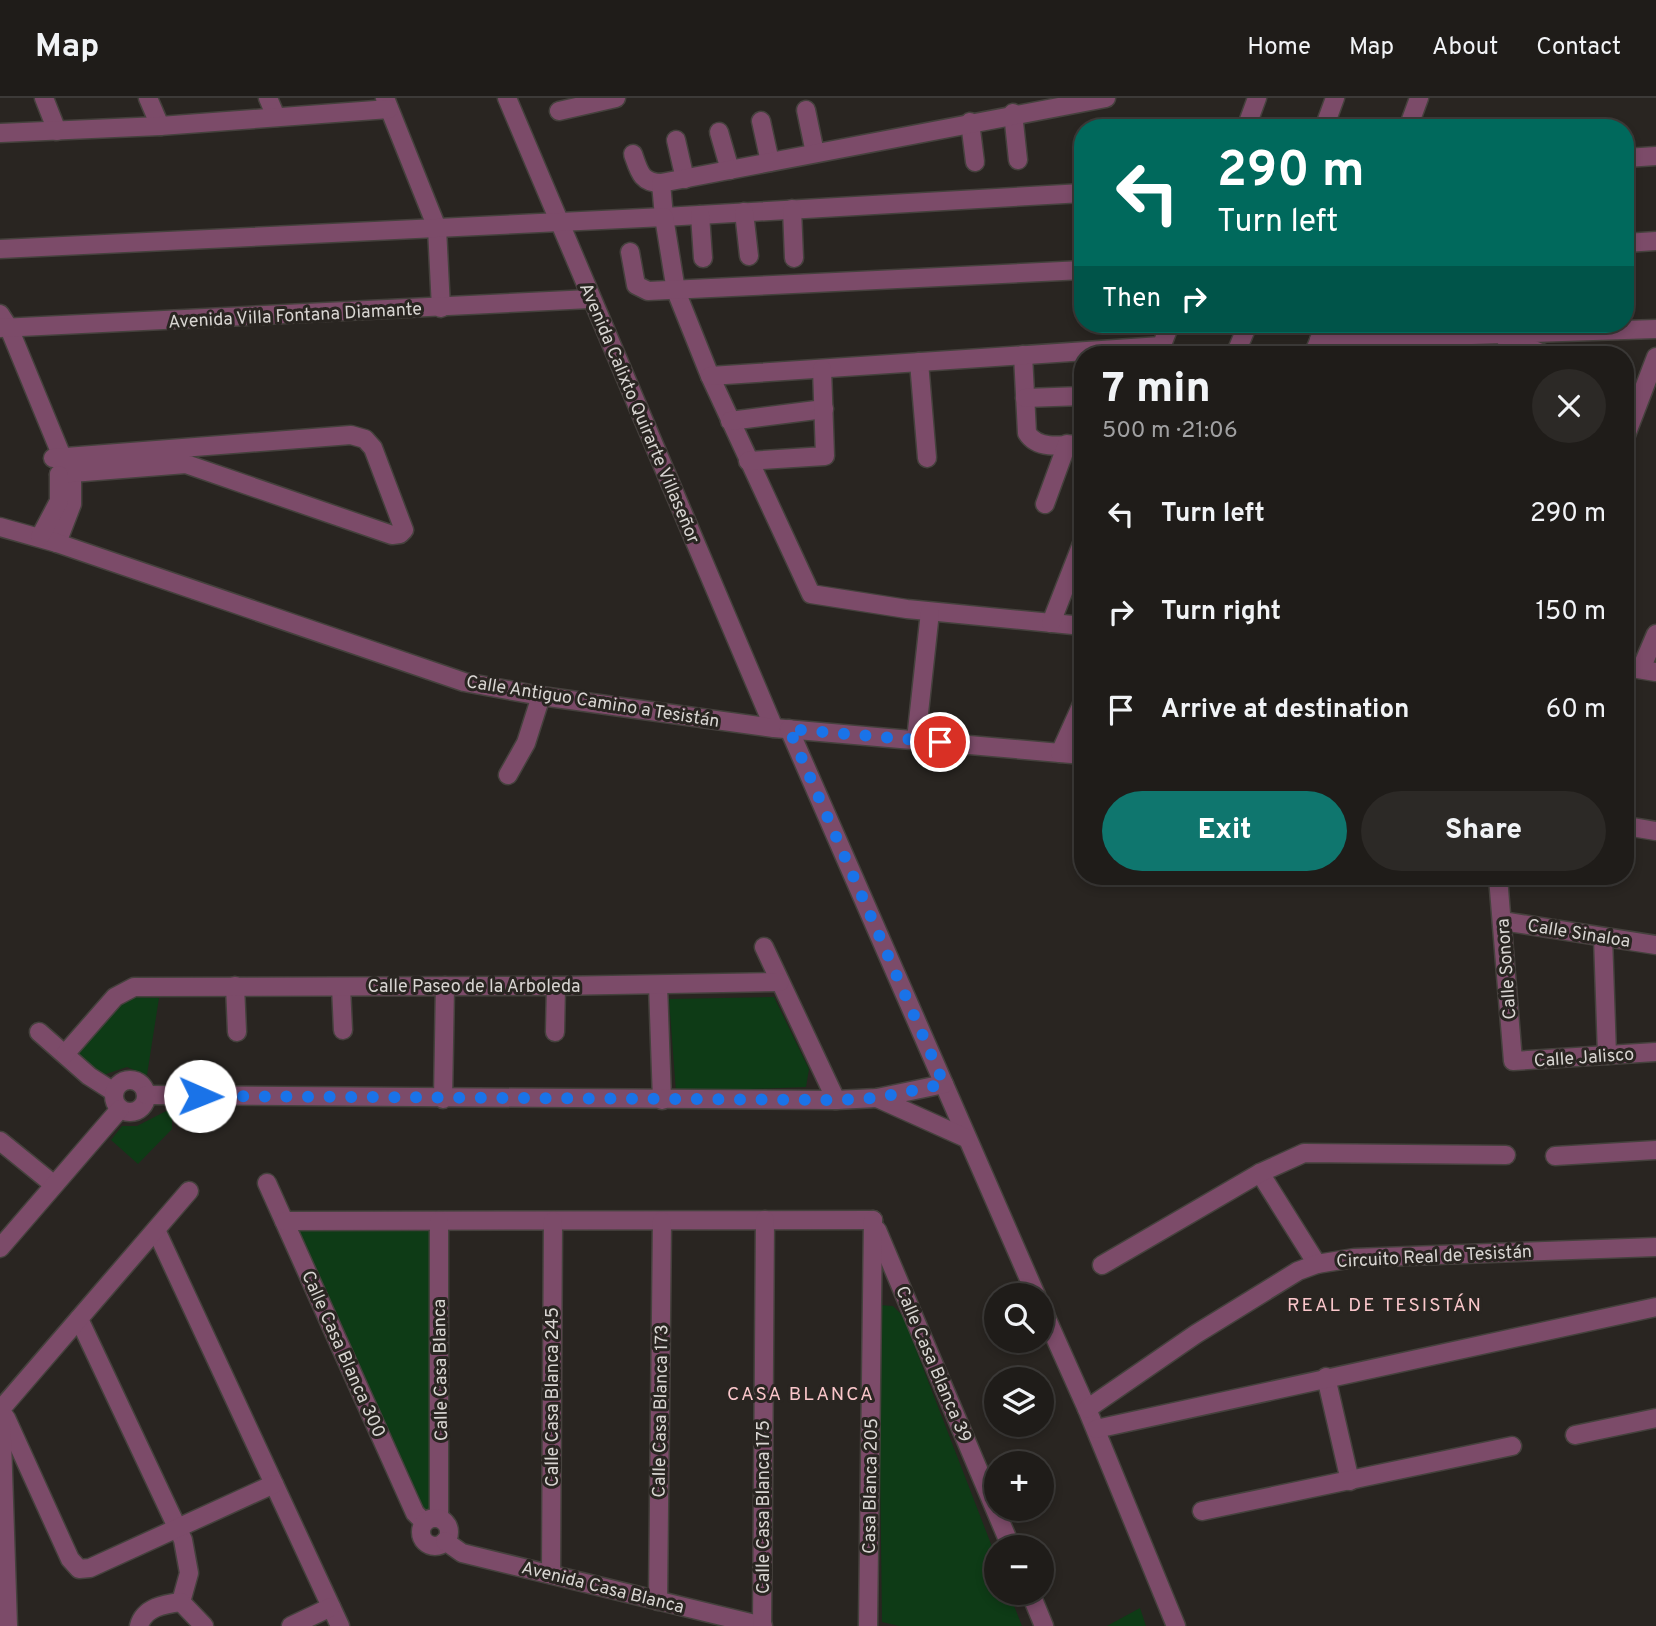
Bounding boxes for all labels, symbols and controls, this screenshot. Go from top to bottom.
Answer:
text: Map [35,27,99,69]
text: Home [1247,33,1311,63]
text: Map [1349,33,1394,63]
text: About [1432,33,1498,63]
text: Contact [1536,33,1621,63]
text: 290 m [1217,142,1365,204]
icon: left [1102,147,1193,238]
text: Turn left [1217,203,1338,243]
street label: Avenida Calixto Quirarte Villaseñor [573,280,704,547]
icon: right [1175,280,1213,318]
text: Then [1102,283,1161,316]
street label: Avenida Villa Fontana Diamante [168,298,423,335]
text: 7 min [1102,364,1211,417]
button: close [1532,369,1606,443]
text: 500 m · 21:06 [1102,417,1238,446]
icon: left [1102,495,1140,533]
text: Turn left [1161,498,1265,531]
text: 290 m [1530,498,1606,531]
icon: right [1102,593,1140,631]
text: Turn right [1161,596,1281,629]
text: 150 m [1535,596,1606,629]
street label: Calle Antiguo Camino a Tesistán [464,671,721,734]
icon: arrive [1102,691,1140,729]
text: Arrive at destination [1161,694,1409,727]
text: 60 m [1546,694,1606,727]
pin [910,712,970,772]
icon: arrive [921,723,959,761]
button: Exit [1102,791,1347,871]
button: Share [1361,791,1606,871]
street label: Calle Sinaloa [1526,915,1632,954]
street label: Calle Sonora [1492,918,1523,1020]
street label: Calle Paseo de la Arboleda [367,976,581,999]
street label: Calle Jalisco [1533,1044,1635,1073]
position arrow [163,1059,237,1133]
street label: Circuito Real de Tesistán [1336,1241,1533,1274]
street label: Calle Casa Blanca 300 [295,1268,390,1442]
street label: Calle Casa Blanca 39 [889,1283,976,1446]
map controls [984,1283,1054,1605]
button: search [984,1283,1054,1353]
district label: REAL DE TESISTÁN [1287,1293,1483,1318]
street label: Calle Casa Blanca [429,1299,454,1441]
street label: Calle Casa Blanca 245 [542,1307,565,1487]
street label: Calle Casa Blanca 173 [648,1324,675,1498]
button: layers [984,1367,1054,1437]
district label: CASA BLANCA [727,1383,875,1407]
street label: Casa Blanca 205 [859,1418,884,1554]
street label: Calle Casa Blanca 175 [753,1420,776,1594]
button: + [984,1451,1054,1521]
button: − [984,1535,1054,1605]
street label: Avenida Casa Blanca [519,1557,686,1620]

